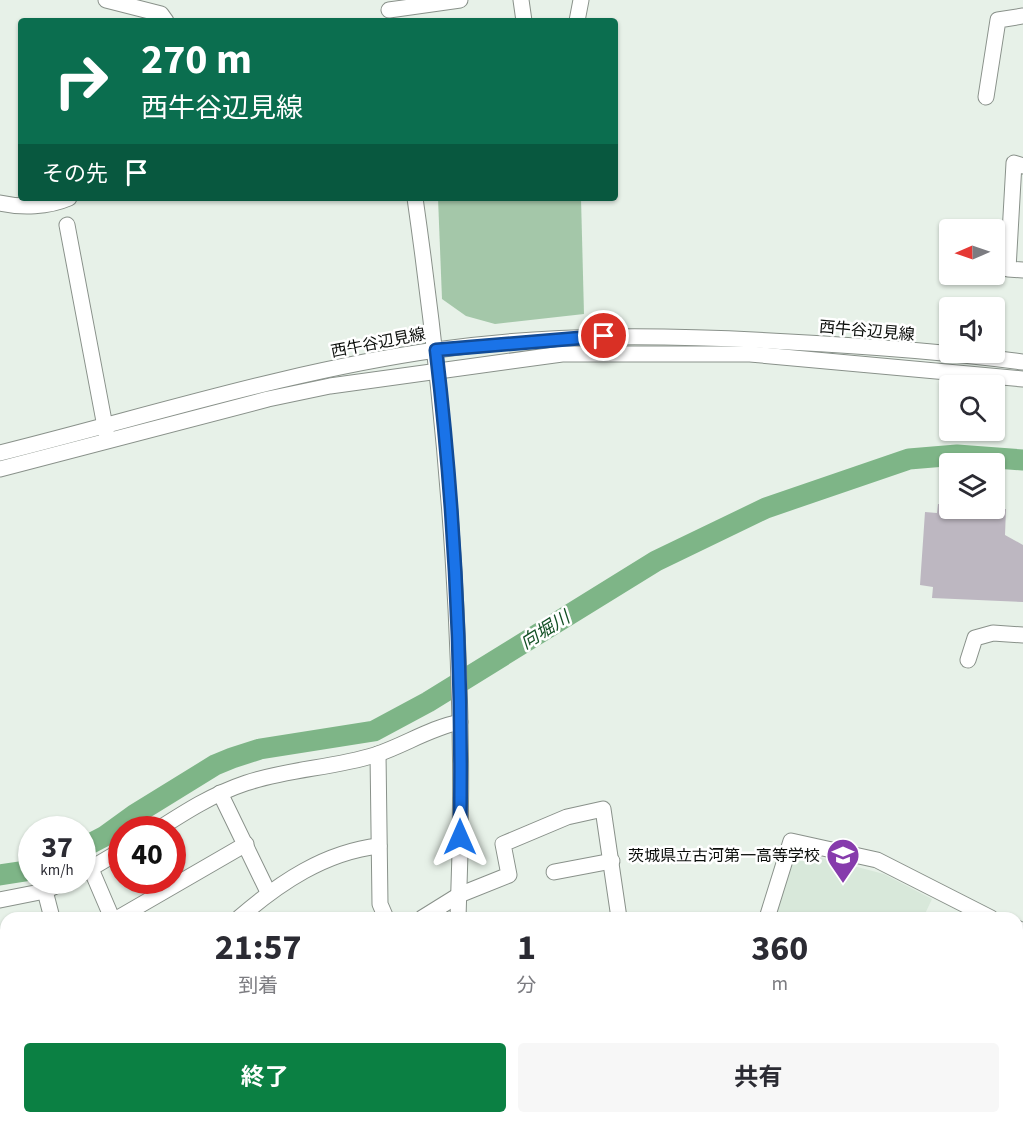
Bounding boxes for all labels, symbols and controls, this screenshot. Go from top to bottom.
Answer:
text: 270 m [141,30,252,90]
icon: right [42,42,120,120]
text: 西牛谷辺見線 [141,89,303,128]
icon: arrive [120,156,153,189]
text: その先 [42,158,108,190]
north arrow [939,219,1005,285]
map controls [939,219,1005,519]
button: sound [939,297,1005,363]
pin [578,310,629,361]
street label: 西牛谷辺見線 [818,316,916,346]
icon: arrive [587,319,620,352]
street label: 西牛谷辺見線 [329,323,427,363]
button: search [939,375,1005,441]
button: layers [939,453,1005,519]
water label: 向堀川 [516,604,576,655]
position arrow [428,805,492,869]
speed limit sign: 40 [108,816,186,894]
text: 37 [41,826,73,869]
school or university icon: 茨城県立古河第一高等学校 [825,837,861,884]
place label: 茨城県立古河第一高等学校 [628,845,820,867]
text: km/h [40,860,74,881]
text: 21:57 [215,922,302,973]
text: 1 [517,922,536,973]
text: 360 [751,923,808,974]
text: m [771,970,788,998]
text: 到着 [238,972,278,1000]
text: 分 [516,972,536,1000]
button: 終了 [24,1043,506,1112]
button: 共有 [518,1043,999,1112]

